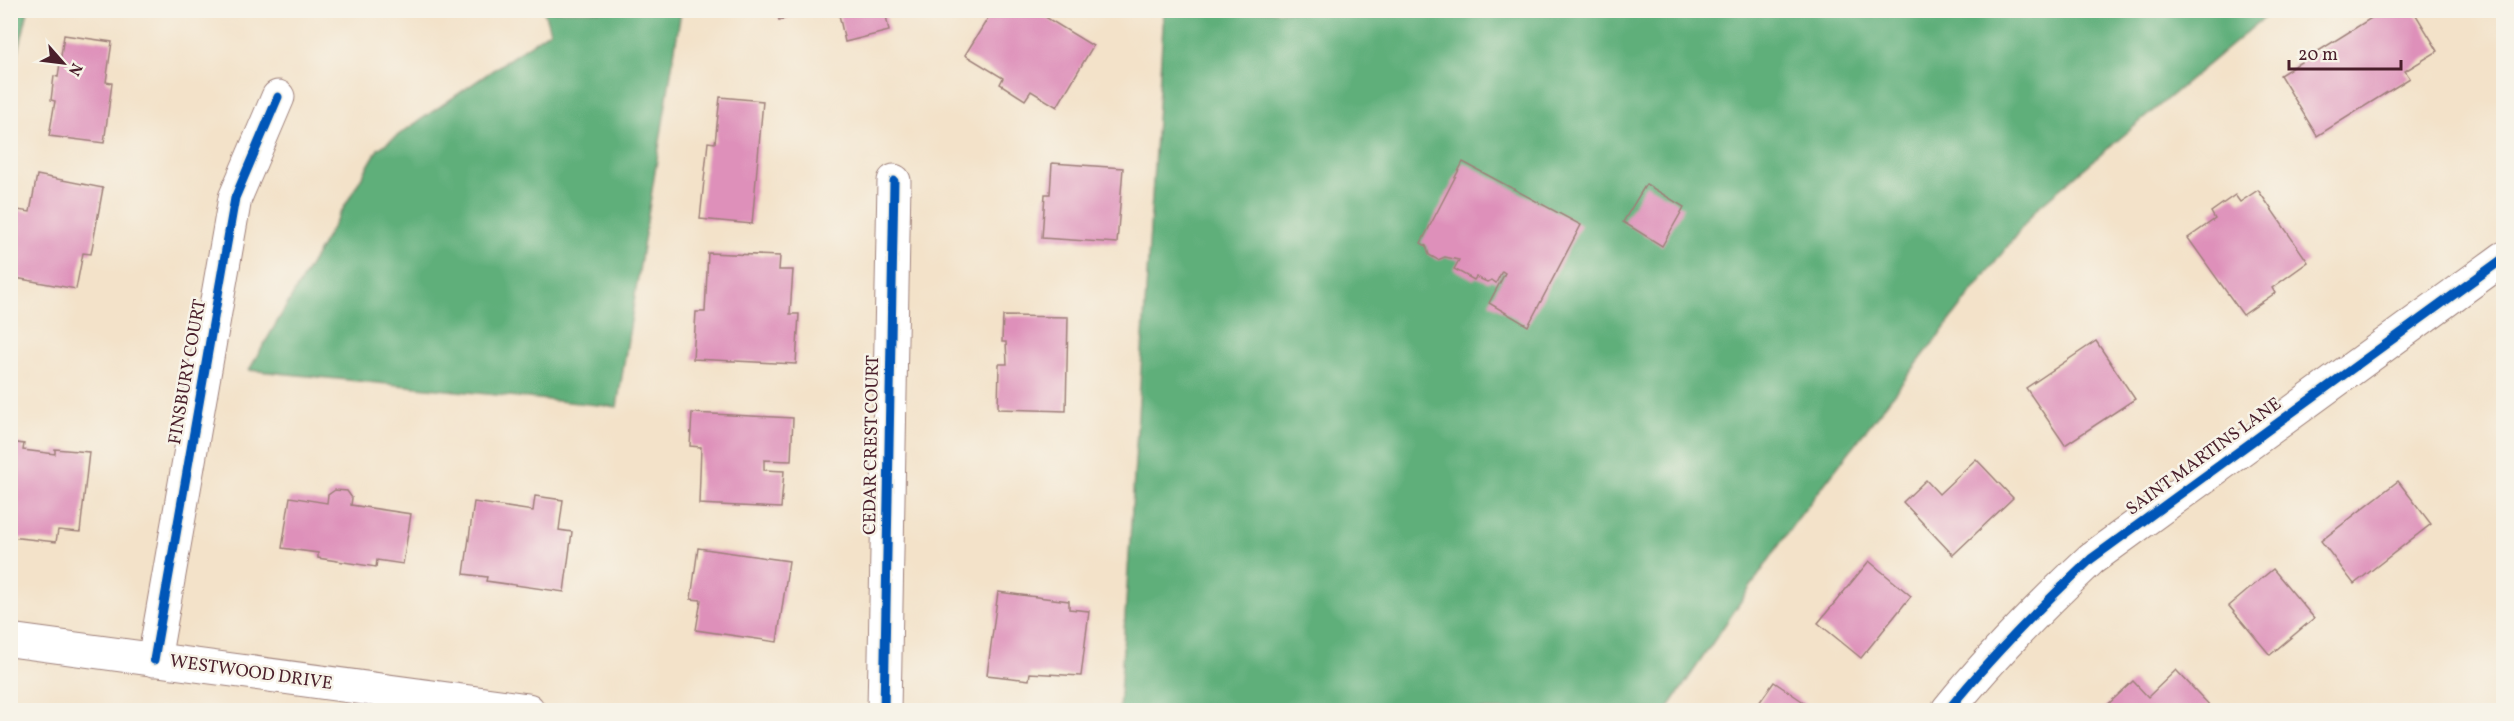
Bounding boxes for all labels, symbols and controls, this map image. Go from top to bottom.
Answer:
north arrow [33,33,93,93]
scale bar [2289,33,2402,71]
text: 20 m [2298,43,2338,68]
text: N [62,59,87,80]
street label: FINSBURY COURT [163,297,213,447]
street label: CEDAR CREST COURT [858,354,886,535]
street label: SAINT MARTINS LANE [2121,392,2287,522]
street label: WESTWOOD DRIVE [168,649,334,697]

